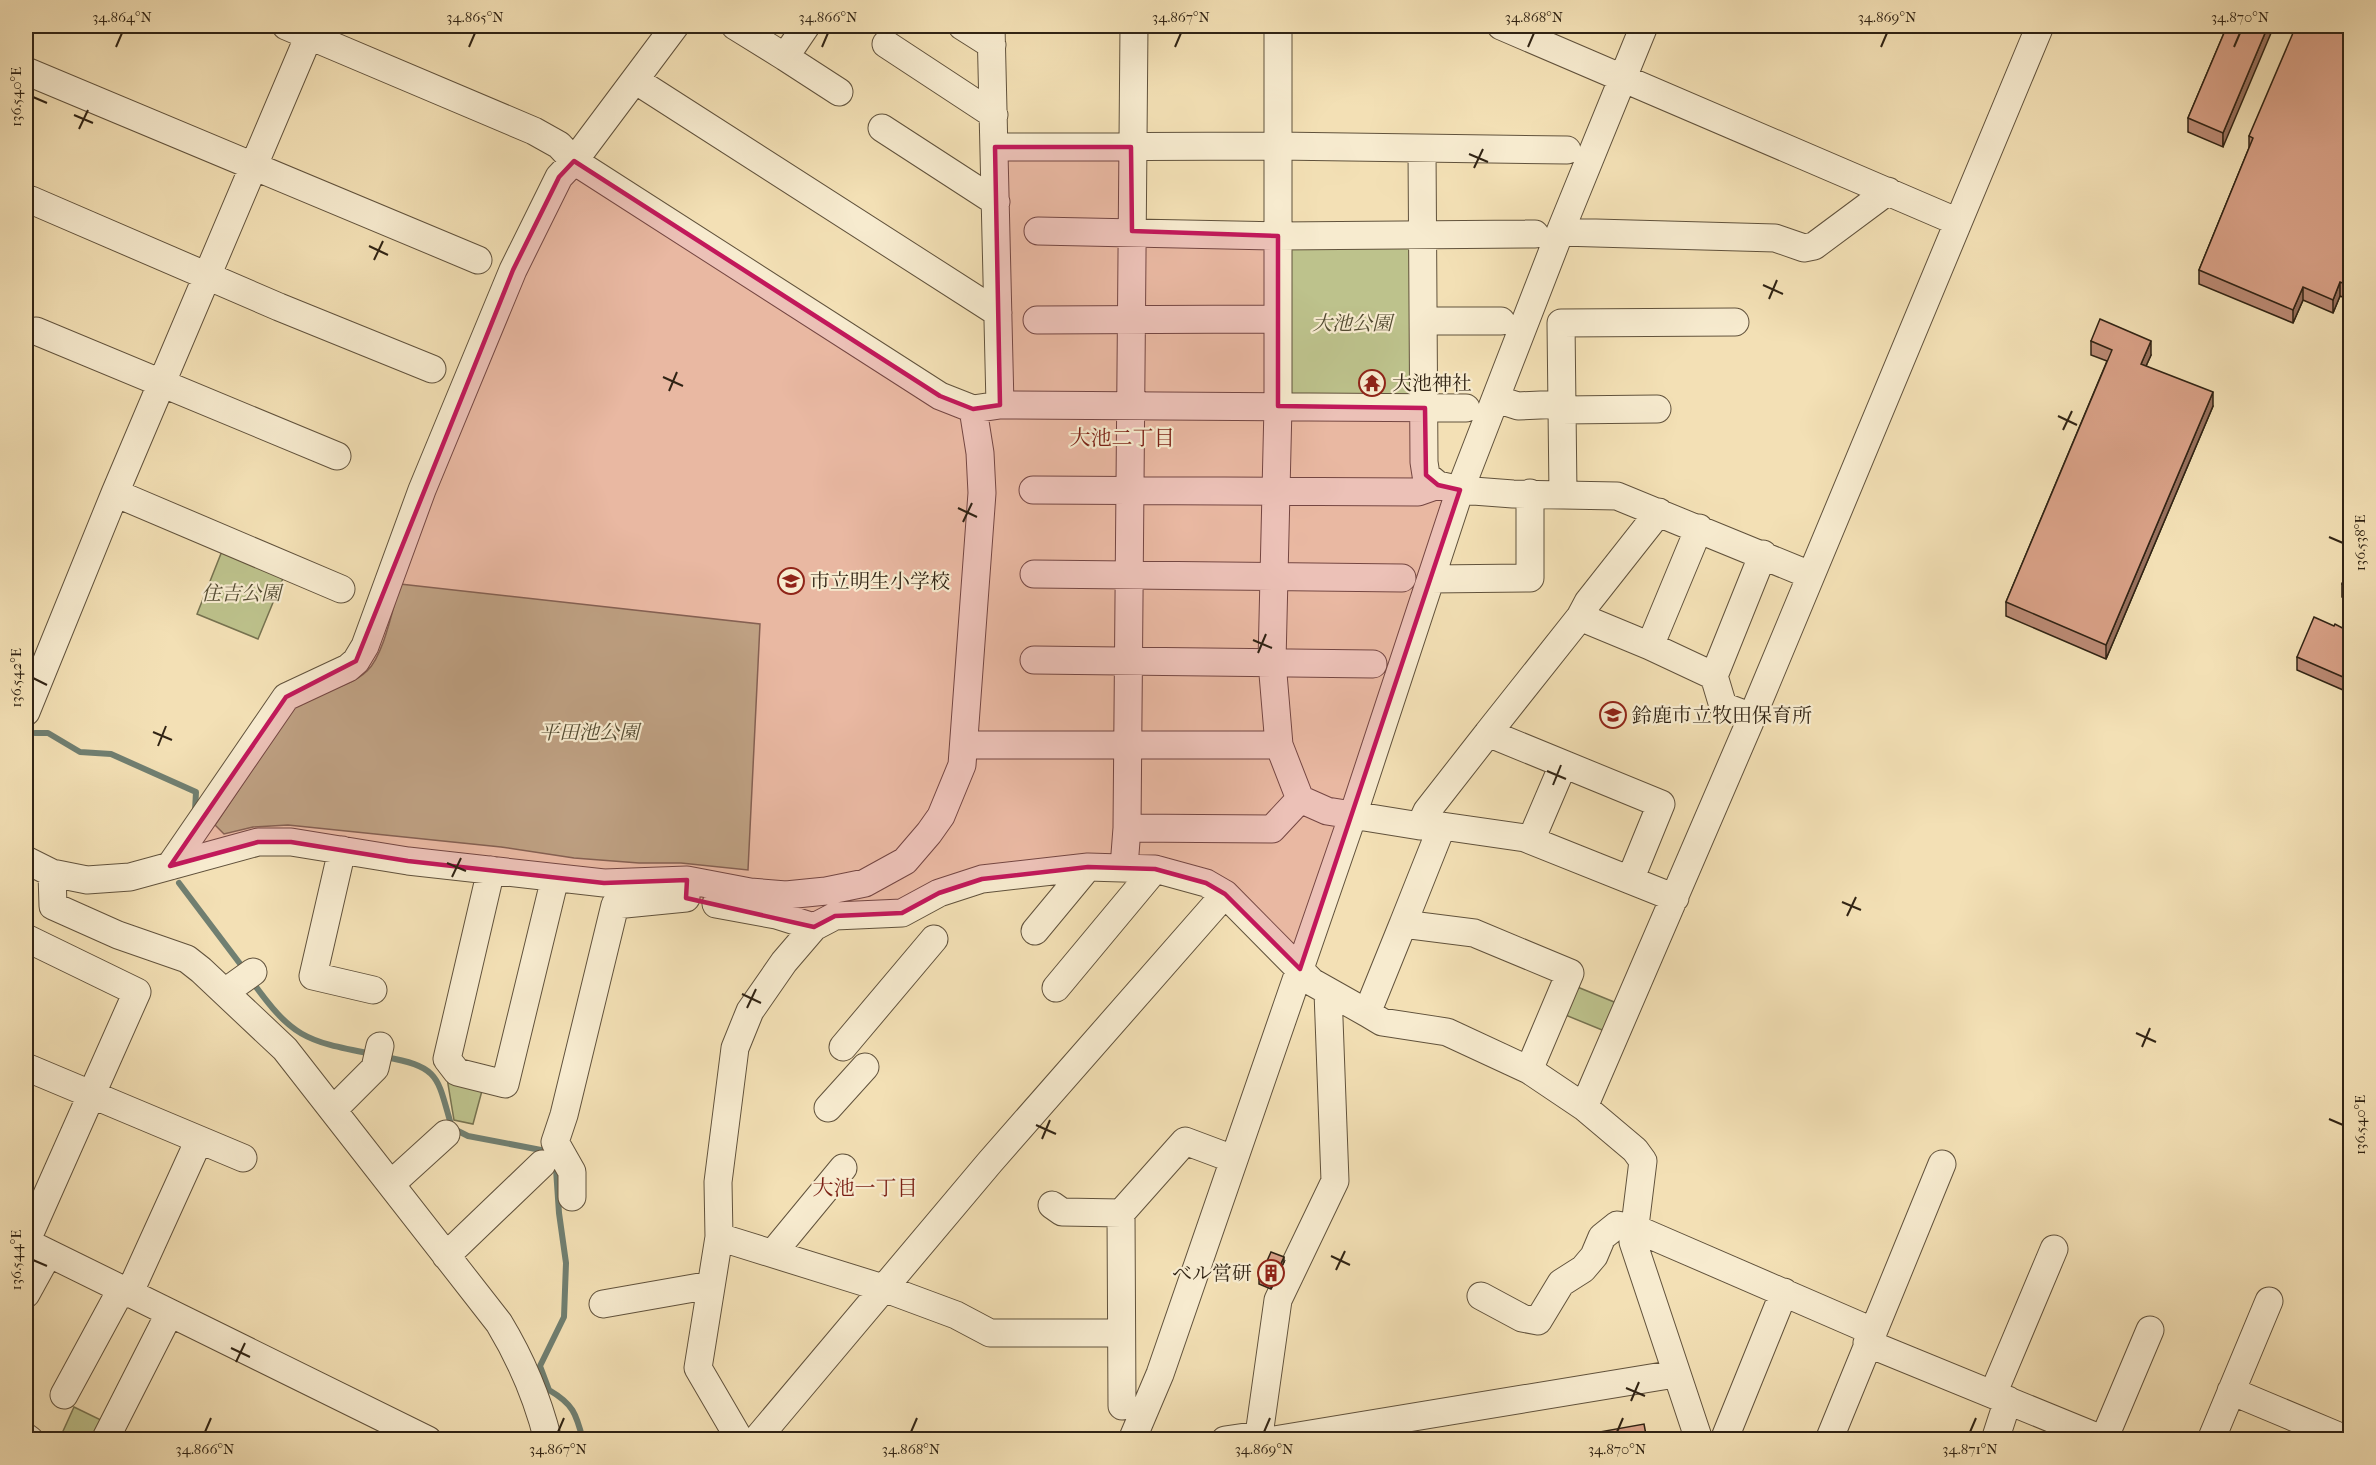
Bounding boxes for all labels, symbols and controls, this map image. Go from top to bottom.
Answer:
text: 34.864°N [92,8,152,26]
text: 34.865°N [446,8,504,26]
text: 34.866°N [799,8,858,26]
text: 34.867°N [1152,8,1211,26]
text: 34.868°N [1505,8,1564,26]
text: 34.869°N [1858,8,1917,26]
text: 34.870°N [2211,8,2270,26]
text: 136.540°E [7,67,25,127]
park label: 大池公園 [1312,312,1395,335]
temple icon: 大池神社 [1357,368,1387,398]
place label: 大池神社 [1392,372,1472,395]
district label: 大池二丁目 [1070,426,1175,450]
text: 136.538°E [2351,515,2369,571]
school or university icon: 市立明生小学校 [776,566,806,596]
place label: 市立明生小学校 [810,570,950,593]
park label: 住吉公園 [201,582,284,605]
text: 136.542°E [7,648,25,708]
school or university icon: 鈴鹿市立牧田保育所 [1598,700,1628,730]
place label: 鈴鹿市立牧田保育所 [1632,704,1812,727]
park label: 平田池公園 [539,721,642,744]
text: 136.540°E [2351,1095,2369,1155]
district label: 大池一丁目 [813,1176,918,1200]
text: 136.544°E [7,1230,25,1290]
building icon: べル営研 [1256,1258,1286,1288]
place label: べル営研 [1172,1262,1252,1285]
text: 34.866°N [176,1440,235,1458]
text: 34.867°N [529,1440,588,1458]
text: 34.868°N [882,1440,941,1458]
text: 34.869°N [1235,1440,1294,1458]
text: 34.870°N [1588,1440,1647,1458]
text: 34.871°N [1942,1440,1998,1458]

